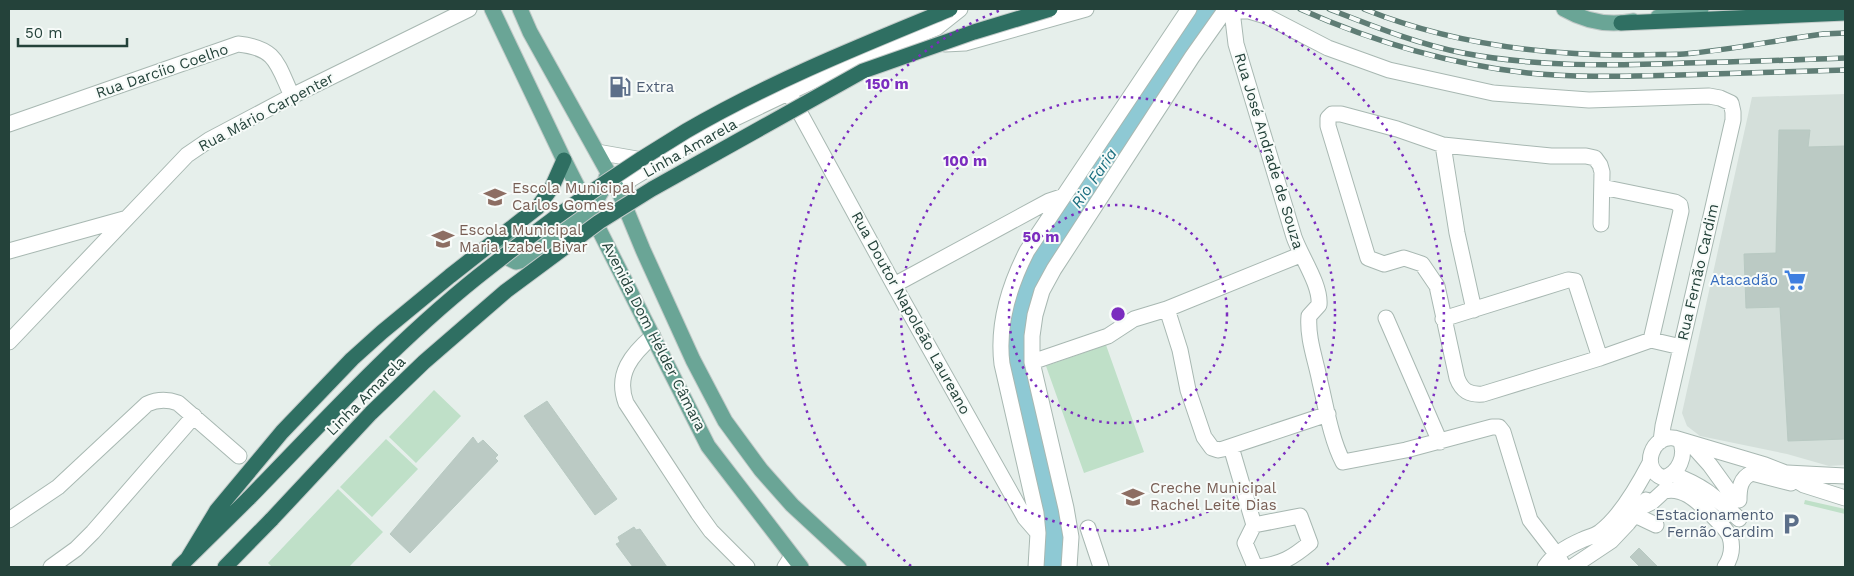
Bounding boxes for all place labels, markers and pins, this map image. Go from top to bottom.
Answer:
fuel station icon: Extra [607,74,633,100]
place label: Extra [636,78,675,96]
place label: Escola Municipal Carlos Gomes [512,179,635,214]
school or university icon: Escola Municipal Carlos Gomes [482,184,508,210]
place label: Escola Municipal Maria Izabel Bivar [459,221,588,256]
school or university icon: Escola Municipal Maria Izabel Bivar [430,226,456,252]
supermarket icon: Atacadão [1782,267,1808,293]
place label: Atacadão [1710,271,1778,289]
centre of rings [1109,305,1127,323]
place label: Creche Municipal Rachel Leite Dias [1150,479,1277,514]
school or university icon: Creche Municipal Rachel Leite Dias [1120,484,1146,510]
place label: Estacionamento Fernão Cardim [1655,506,1774,541]
parking icon: Estacionamento Fernão Cardim [1778,511,1804,537]

